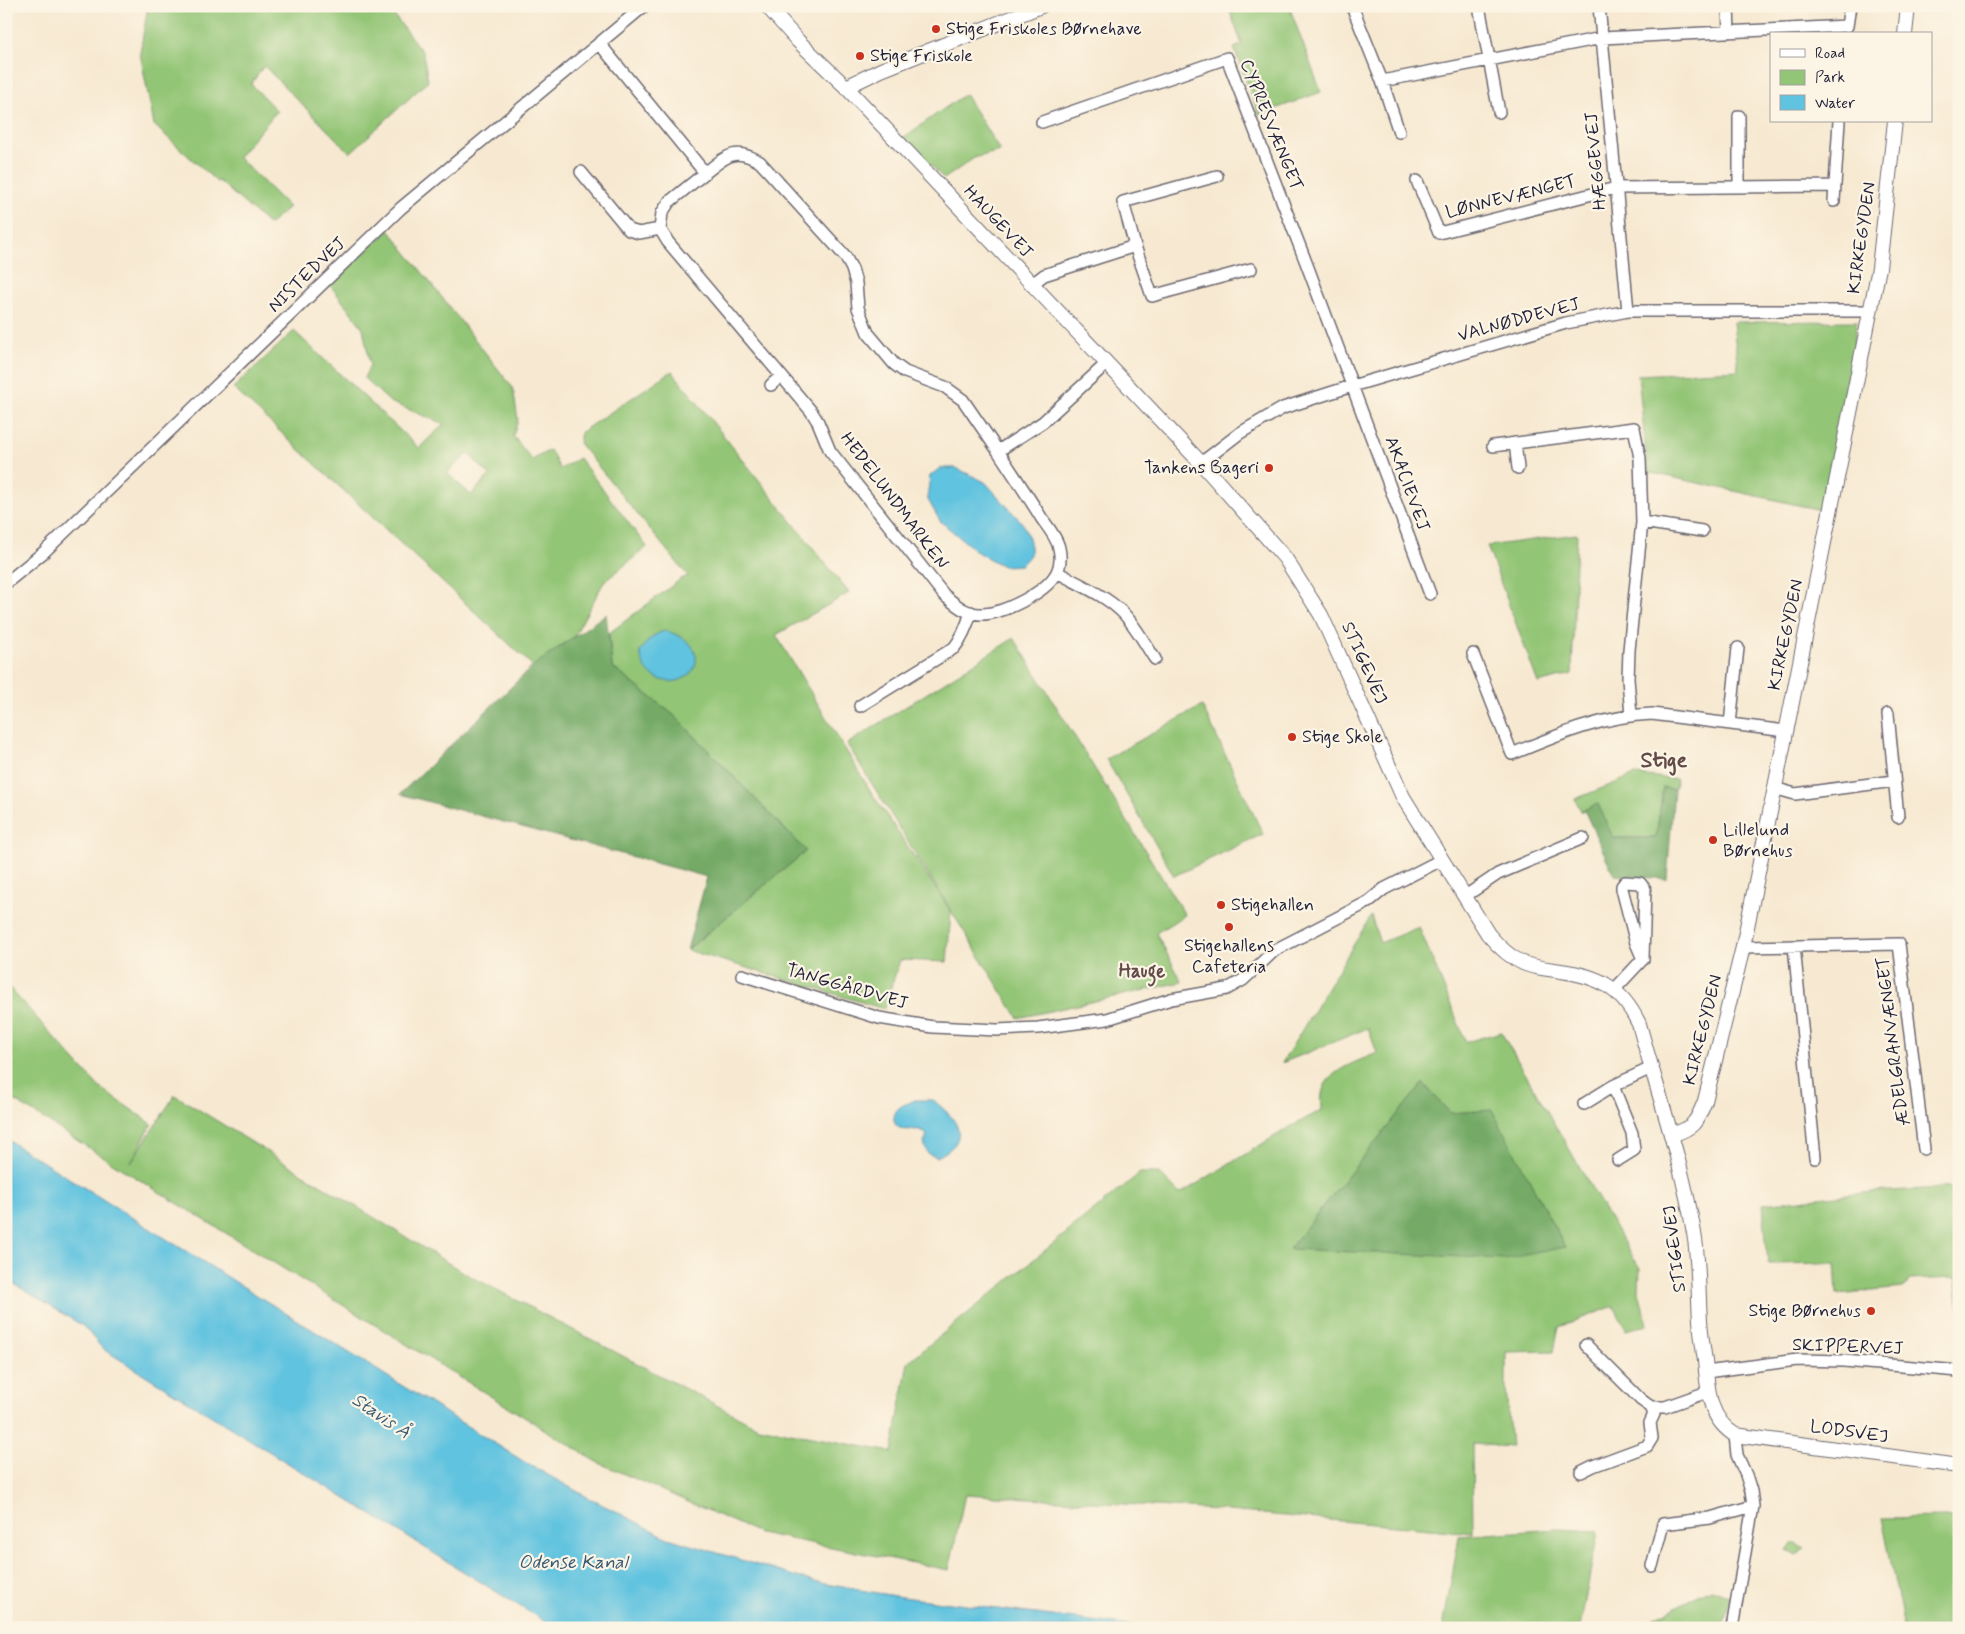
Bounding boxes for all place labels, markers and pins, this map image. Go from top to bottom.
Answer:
place label: Stige Friskoles Børnehave [946,17,1142,41]
marker: Stige Friskoles Børnehave [930,23,942,35]
place label: Stige Friskole [870,44,973,68]
marker: Stige Friskole [854,50,866,62]
place label: Tankens Bageri [1144,456,1259,480]
marker: Tankens Bageri [1263,462,1275,474]
place label: Stige Skole [1302,725,1383,749]
marker: Stige Skole [1286,731,1298,743]
place label: Lillelund Børnehus [1723,818,1793,863]
marker: Lillelund Børnehus [1707,834,1719,846]
place label: Stigehallen [1231,893,1314,917]
marker: Stigehallen [1215,899,1227,911]
marker: Stigehallens Cafeteria [1223,921,1235,933]
place label: Stigehallens Cafeteria [1184,934,1274,979]
place label: Stige Børnehus [1749,1299,1861,1323]
marker: Stige Børnehus [1865,1305,1877,1317]

